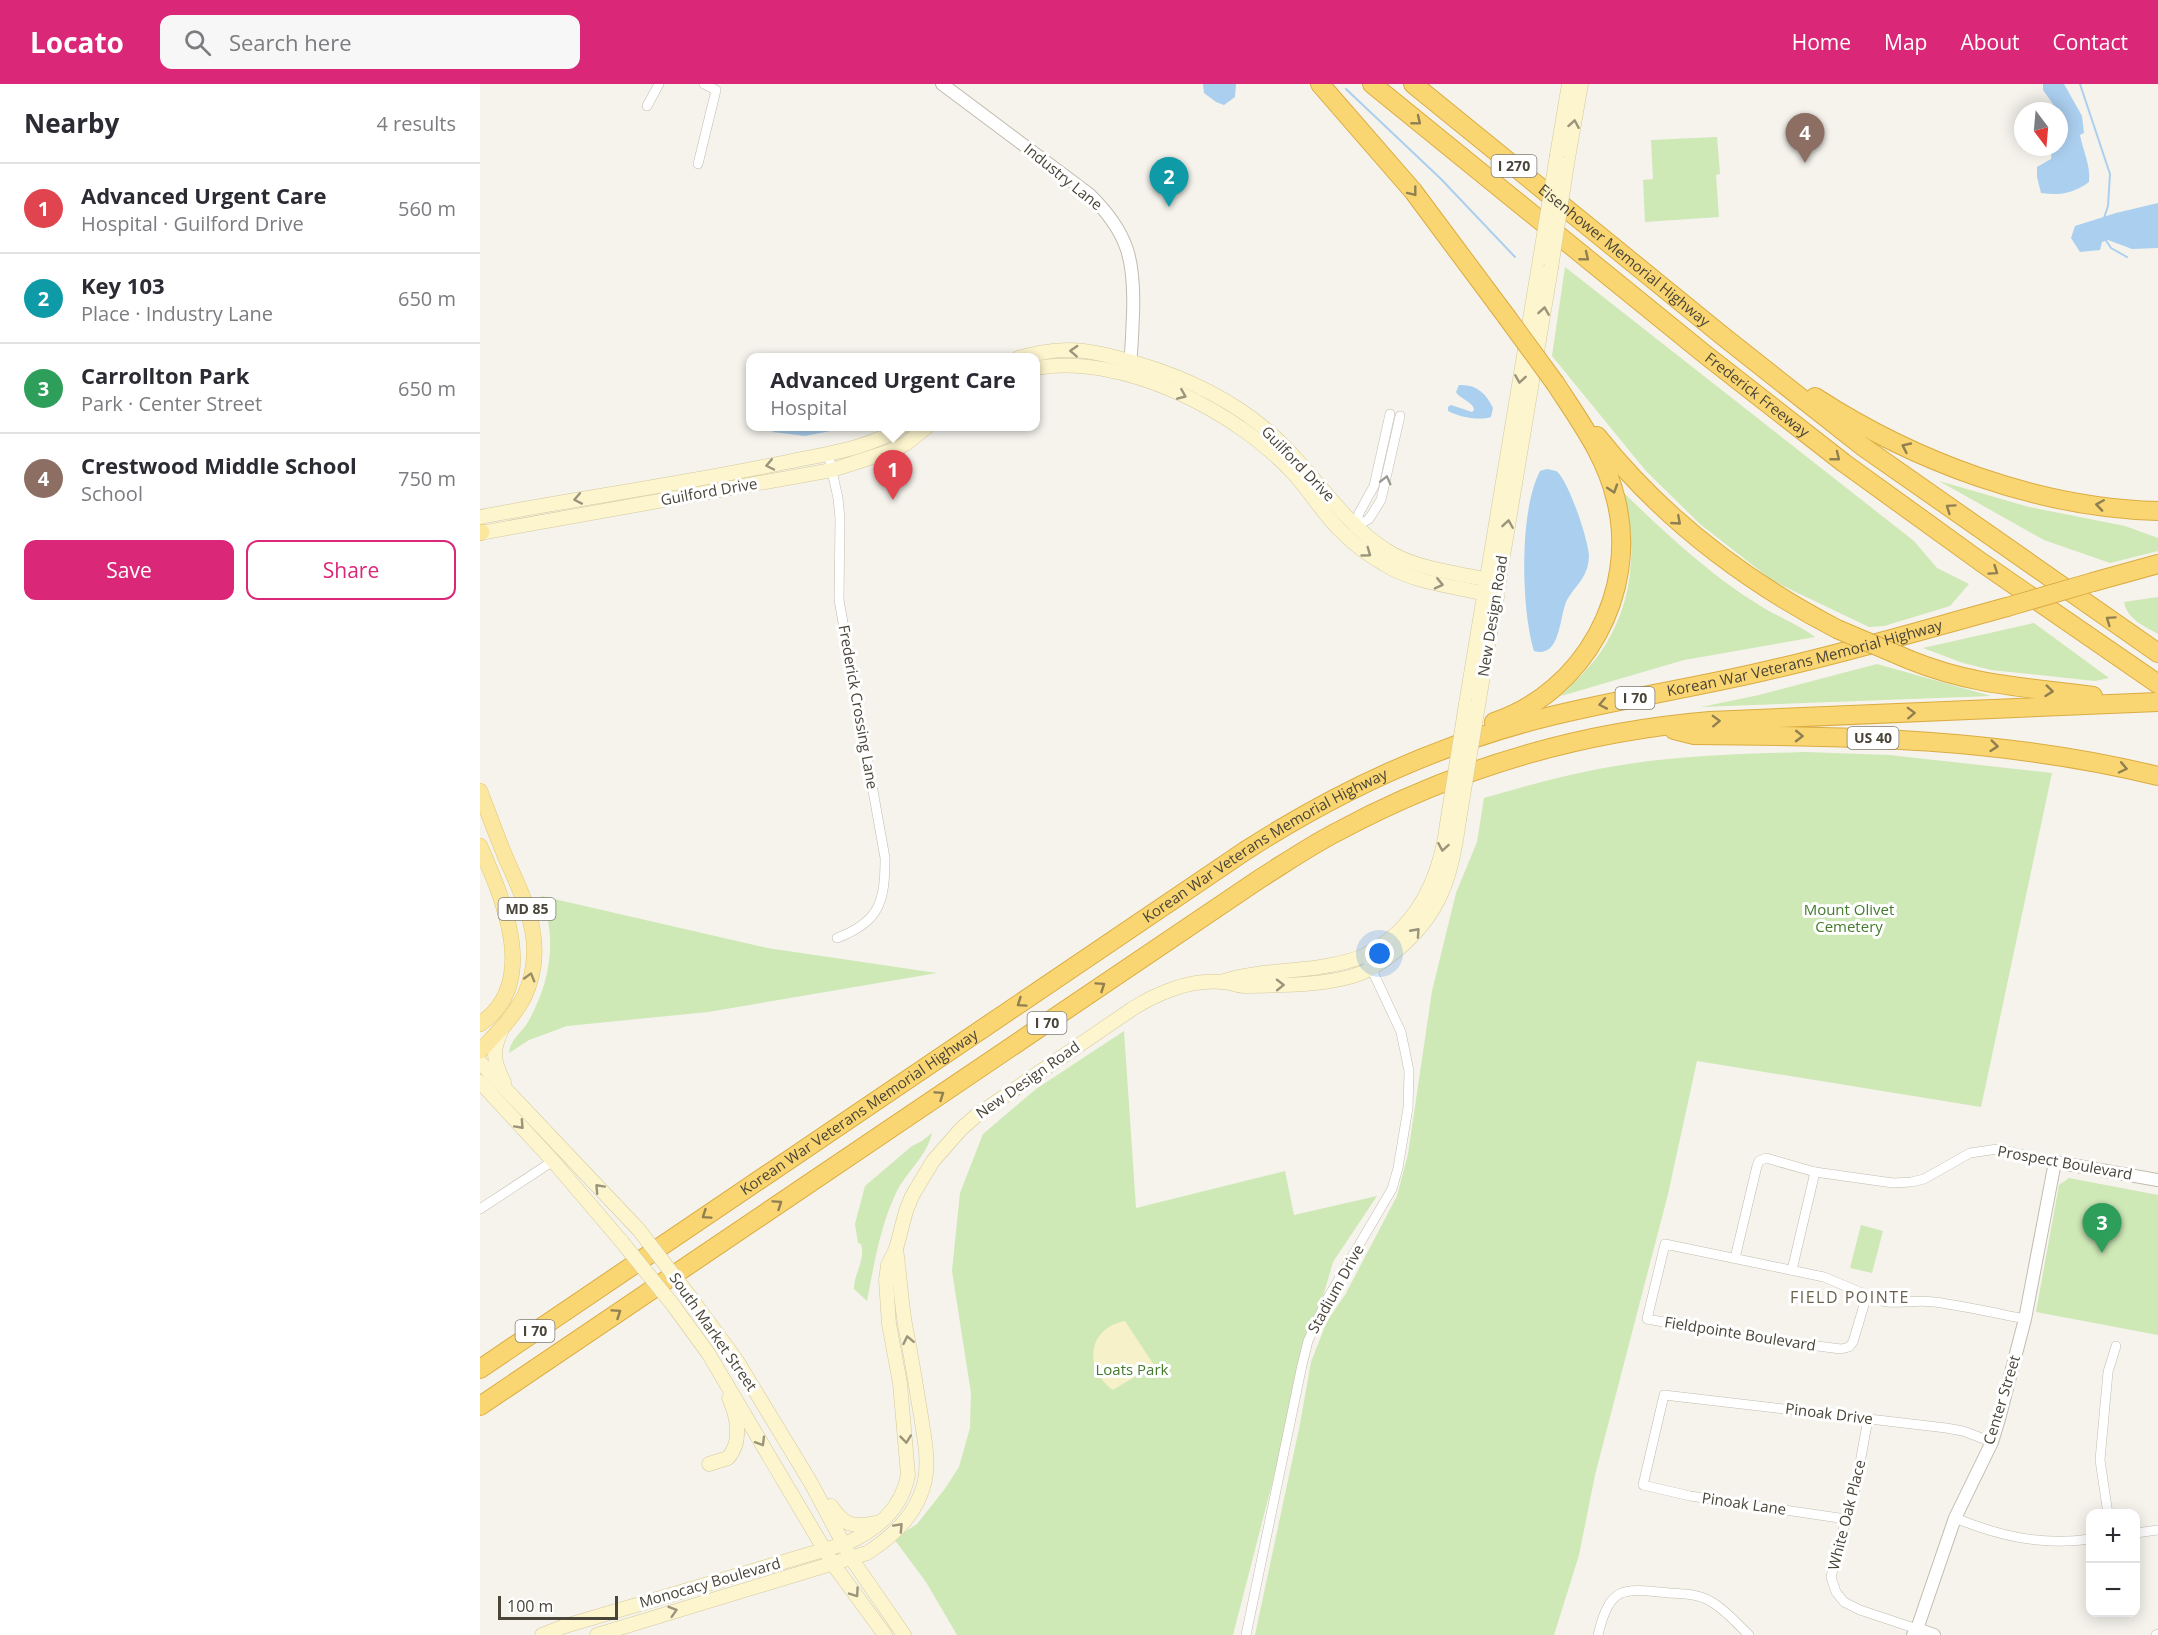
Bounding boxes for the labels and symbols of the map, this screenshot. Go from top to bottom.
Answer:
north arrow [2014,102,2068,156]
one-way arrow [1410,113,1421,124]
pin: 4 [1786,113,1824,163]
one-way arrow [1567,120,1580,130]
street label: Industry Lane [1020,138,1107,214]
road number: I 270 [1492,155,1536,177]
pin: 2 [1150,158,1188,207]
street label: Eisenhower Memorial Highway [1535,179,1715,331]
one-way arrow [1405,185,1416,196]
one-way arrow [1578,250,1589,261]
one-way arrow [1537,306,1549,315]
one-way arrow [1070,345,1079,358]
street label: Frederick Freeway [1701,347,1814,442]
one-way arrow [1515,374,1527,384]
one-way arrow [1176,388,1187,400]
street label: Guilford Drive [1258,421,1340,505]
one-way arrow [1901,442,1912,454]
pin: 1 [874,450,912,500]
one-way arrow [1829,450,1840,461]
one-way arrow [766,458,776,471]
street label: Guilford Drive [659,473,759,509]
one-way arrow [1378,475,1391,485]
one-way arrow [1606,483,1618,494]
one-way arrow [574,492,584,505]
one-way arrow [2095,500,2104,512]
one-way arrow [1946,504,1957,515]
one-way arrow [1670,513,1681,524]
one-way arrow [1502,519,1514,529]
one-way arrow [1361,546,1372,557]
street label: New Design Road [1473,554,1511,678]
one-way arrow [1987,564,1998,575]
one-way arrow [1433,576,1443,589]
street label: Korean War Veterans Memorial Highway [1665,614,1945,700]
one-way arrow [2106,616,2117,627]
street label: Frederick Crossing Lane [835,623,883,791]
one-way arrow [2044,685,2053,697]
road number: I 70 [1616,687,1654,709]
one-way arrow [1598,697,1608,710]
one-way arrow [1907,707,1916,720]
one-way arrow [1712,715,1721,727]
road number: US 40 [1848,727,1898,749]
one-way arrow [1795,730,1804,742]
one-way arrow [1989,739,1998,752]
one-way arrow [2117,761,2127,774]
street label: Korean War Veterans Memorial Highway [1138,763,1391,927]
one-way arrow [1438,842,1450,851]
road number: MD 85 [498,898,556,920]
park label: Mount Olivet Cemetery [1804,899,1894,936]
one-way arrow [1409,928,1420,939]
your location [1365,939,1394,968]
one-way arrow [523,972,535,983]
one-way arrow [1276,978,1285,991]
one-way arrow [1095,982,1106,993]
one-way arrow [1016,996,1027,1007]
road number: I 70 [1028,1012,1066,1034]
street label: Korean War Veterans Memorial Highway [736,1023,982,1199]
street label: New Design Road [972,1036,1083,1123]
one-way arrow [933,1091,944,1102]
one-way arrow [513,1118,524,1129]
street label: Prospect Boulevard [1996,1140,2134,1184]
one-way arrow [595,1184,606,1195]
one-way arrow [771,1200,782,1211]
pin: 3 [2082,1204,2122,1253]
one-way arrow [701,1208,712,1219]
street label: Stadium Drive [1302,1241,1368,1336]
street label: South Market Street [665,1268,762,1395]
district label: FIELD POINTE [1790,1286,1910,1308]
one-way arrow [610,1309,621,1320]
street label: Fieldpointe Boulevard [1663,1311,1817,1355]
road number: I 70 [516,1320,554,1342]
one-way arrow [902,1336,915,1346]
street label: Center Street [1978,1352,2024,1447]
park label: Loats Park [1096,1359,1169,1379]
street label: Pinoak Drive [1784,1398,1874,1428]
one-way arrow [899,1435,912,1444]
one-way arrow [754,1436,765,1446]
street label: White Oak Place [1823,1457,1869,1572]
street label: Pinoak Lane [1701,1487,1788,1519]
one-way arrow [892,1523,903,1533]
street label: Monocacy Boulevard [637,1552,783,1612]
one-way arrow [848,1586,859,1597]
scale bar [498,1593,618,1620]
one-way arrow [667,1606,678,1618]

